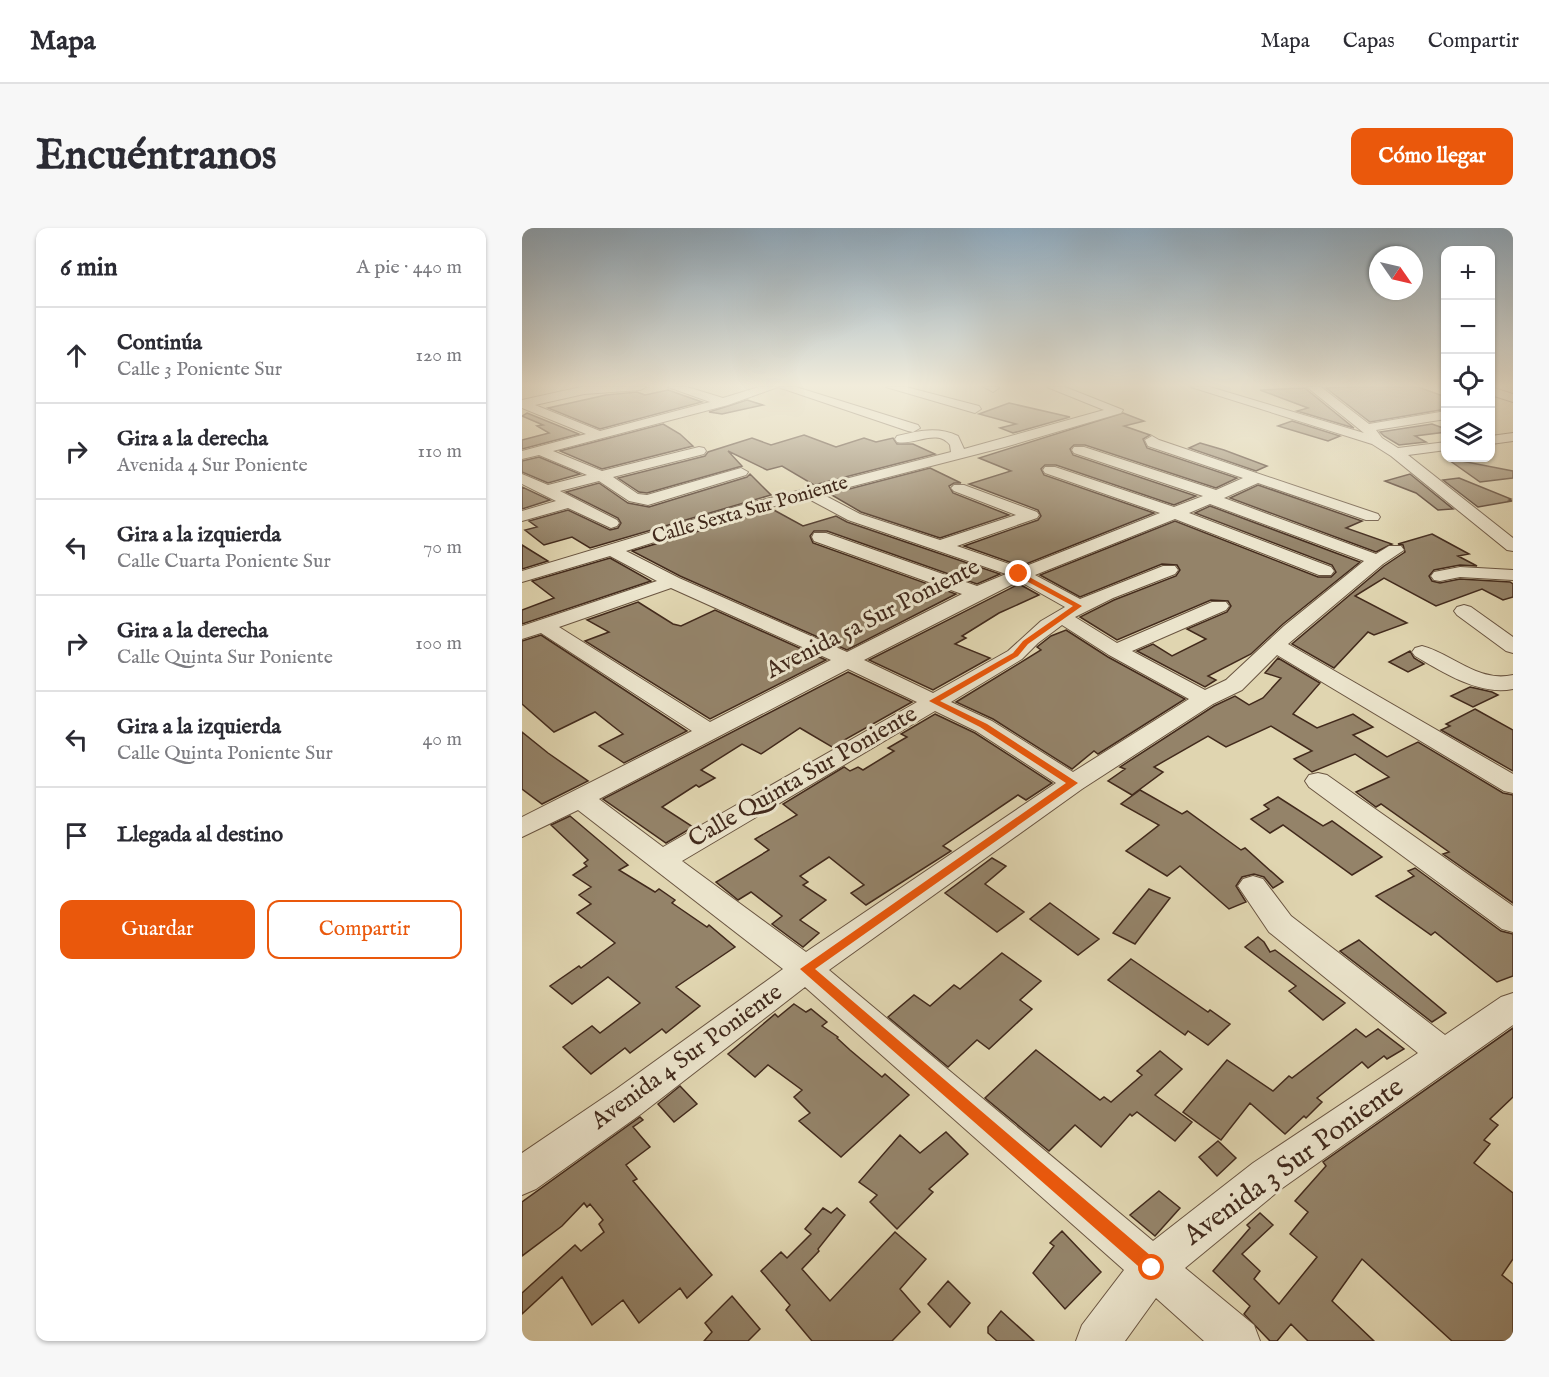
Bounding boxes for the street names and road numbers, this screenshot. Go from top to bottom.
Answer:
street label: Calle Sexta Sur Poniente [649,470,851,550]
street label: Avenida 5a Sur Poniente [760,552,985,687]
street label: Calle Quinta Sur Poniente [683,699,923,855]
street label: Avenida 4 Sur Poniente [584,977,789,1137]
street label: Avenida 3 Sur Poniente [1176,1070,1411,1254]

